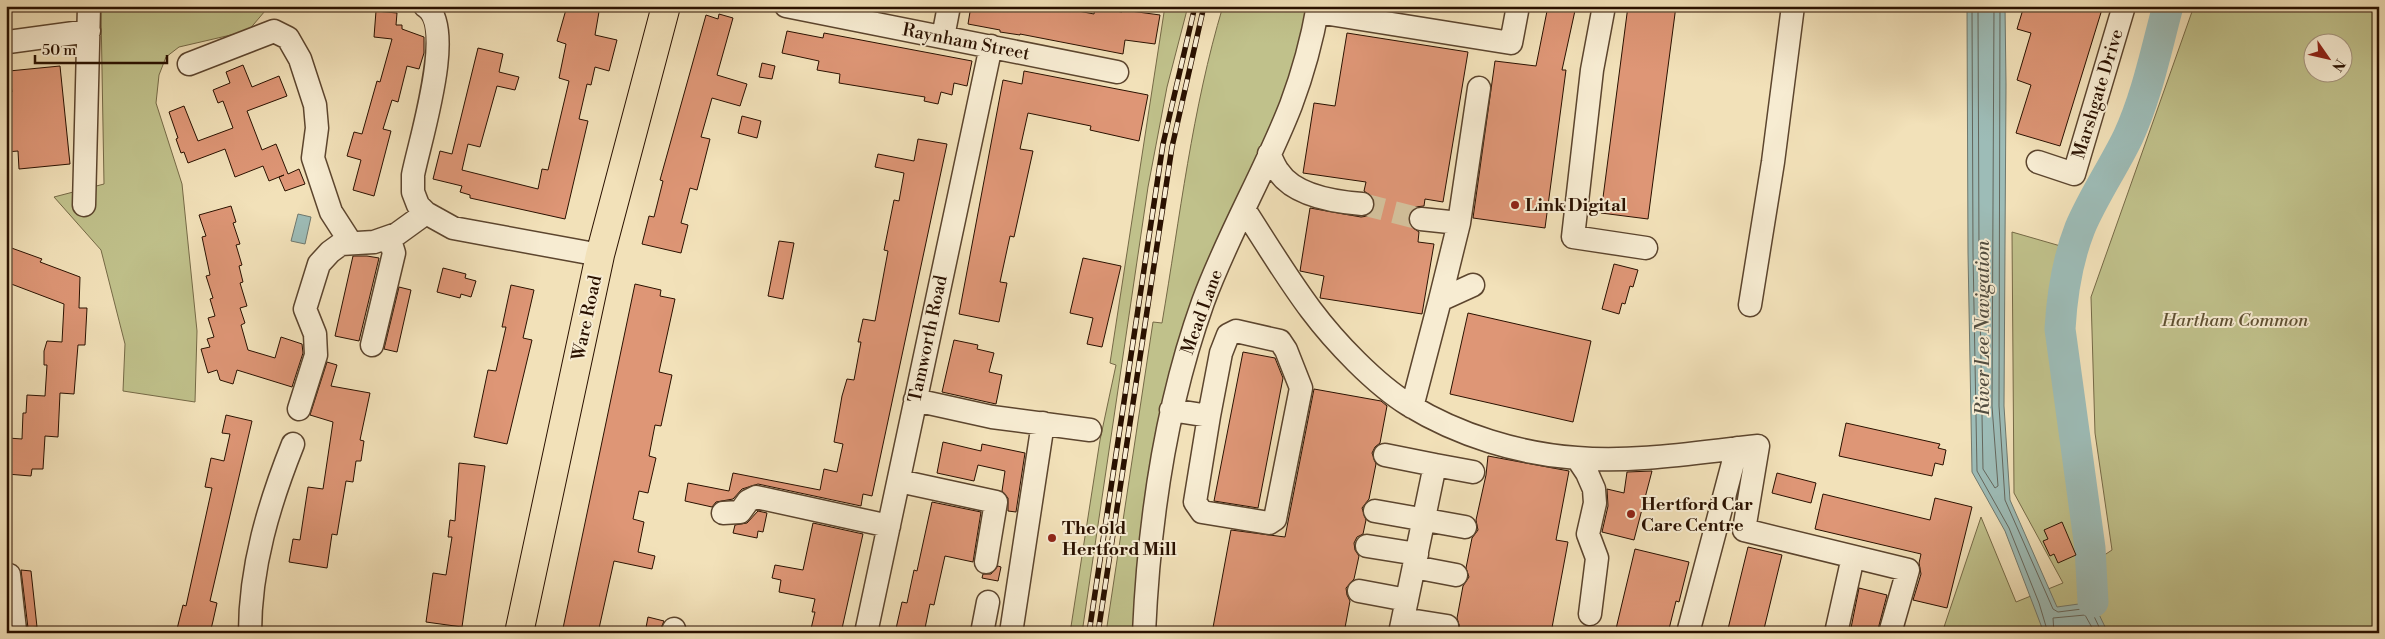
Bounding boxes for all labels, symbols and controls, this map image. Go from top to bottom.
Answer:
street label: Raynham Street [900,18,1032,66]
street label: Marshgate Drive [2067,26,2129,162]
scale bar [35,32,168,64]
north arrow [2302,32,2352,82]
text: 50 m [42,41,76,60]
text: N [2327,55,2349,74]
place label: Link Digital [1525,194,1627,217]
marker: Link Digital [1509,199,1521,211]
water label: River Lee Navigation [1971,240,1995,417]
street label: Mead Lane [1176,266,1228,358]
street label: Tamworth Road [903,272,953,405]
street label: Ware Road [567,273,607,364]
park label: Hartham Common [2161,309,2309,332]
place label: Hertford Car Care Centre [1641,493,1753,537]
marker: Hertford Car Care Centre [1625,508,1637,520]
place label: The old Hertford Mill [1062,517,1177,561]
marker: The old Hertford Mill [1046,532,1058,544]

